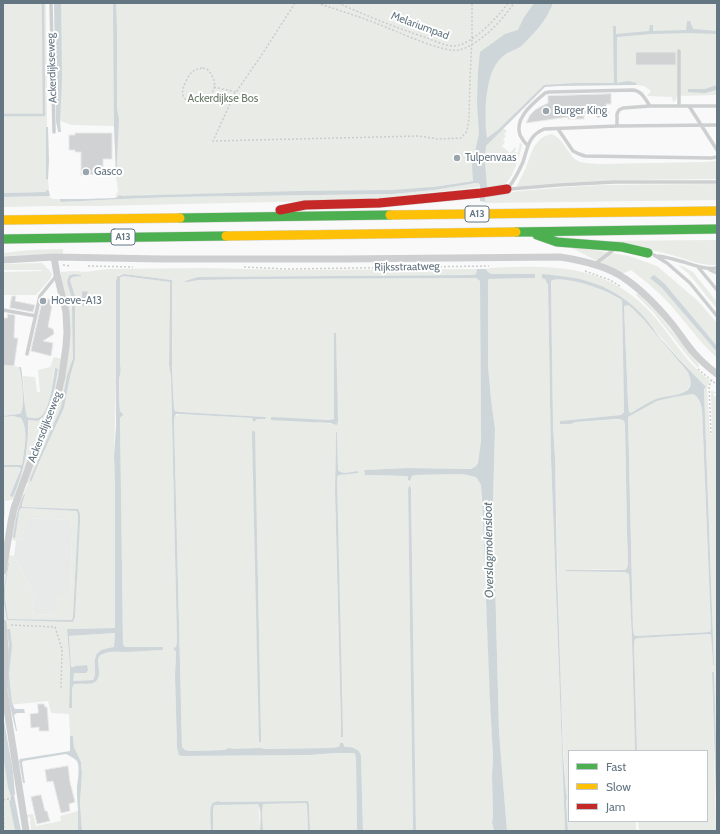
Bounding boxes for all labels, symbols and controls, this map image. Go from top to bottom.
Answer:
street label: Melariumpad [389,9,451,43]
street label: Ackerdijkseweg [44,33,60,103]
park label: Ackerdijkse Bos [188,92,258,106]
place label: Burger King [554,104,607,118]
marker: Burger King [541,106,551,116]
place label: Tulpenvaas [465,151,516,165]
marker: Tulpenvaas [452,153,462,163]
place label: Gasco [94,165,122,179]
marker: Gasco [81,167,91,177]
road number: A13 [465,206,489,222]
road number: A13 [111,229,135,245]
street label: Rijksstraatweg [374,260,440,274]
place label: Hoeve-A13 [51,294,102,308]
marker: Hoeve-A13 [38,296,48,306]
street label: Ackersdijkseweg [25,390,65,464]
water label: Overslagmolensloot [481,502,497,598]
legend [568,750,708,822]
text: Fast [606,759,626,774]
text: Slow [606,779,631,794]
text: Jam [606,799,625,814]

